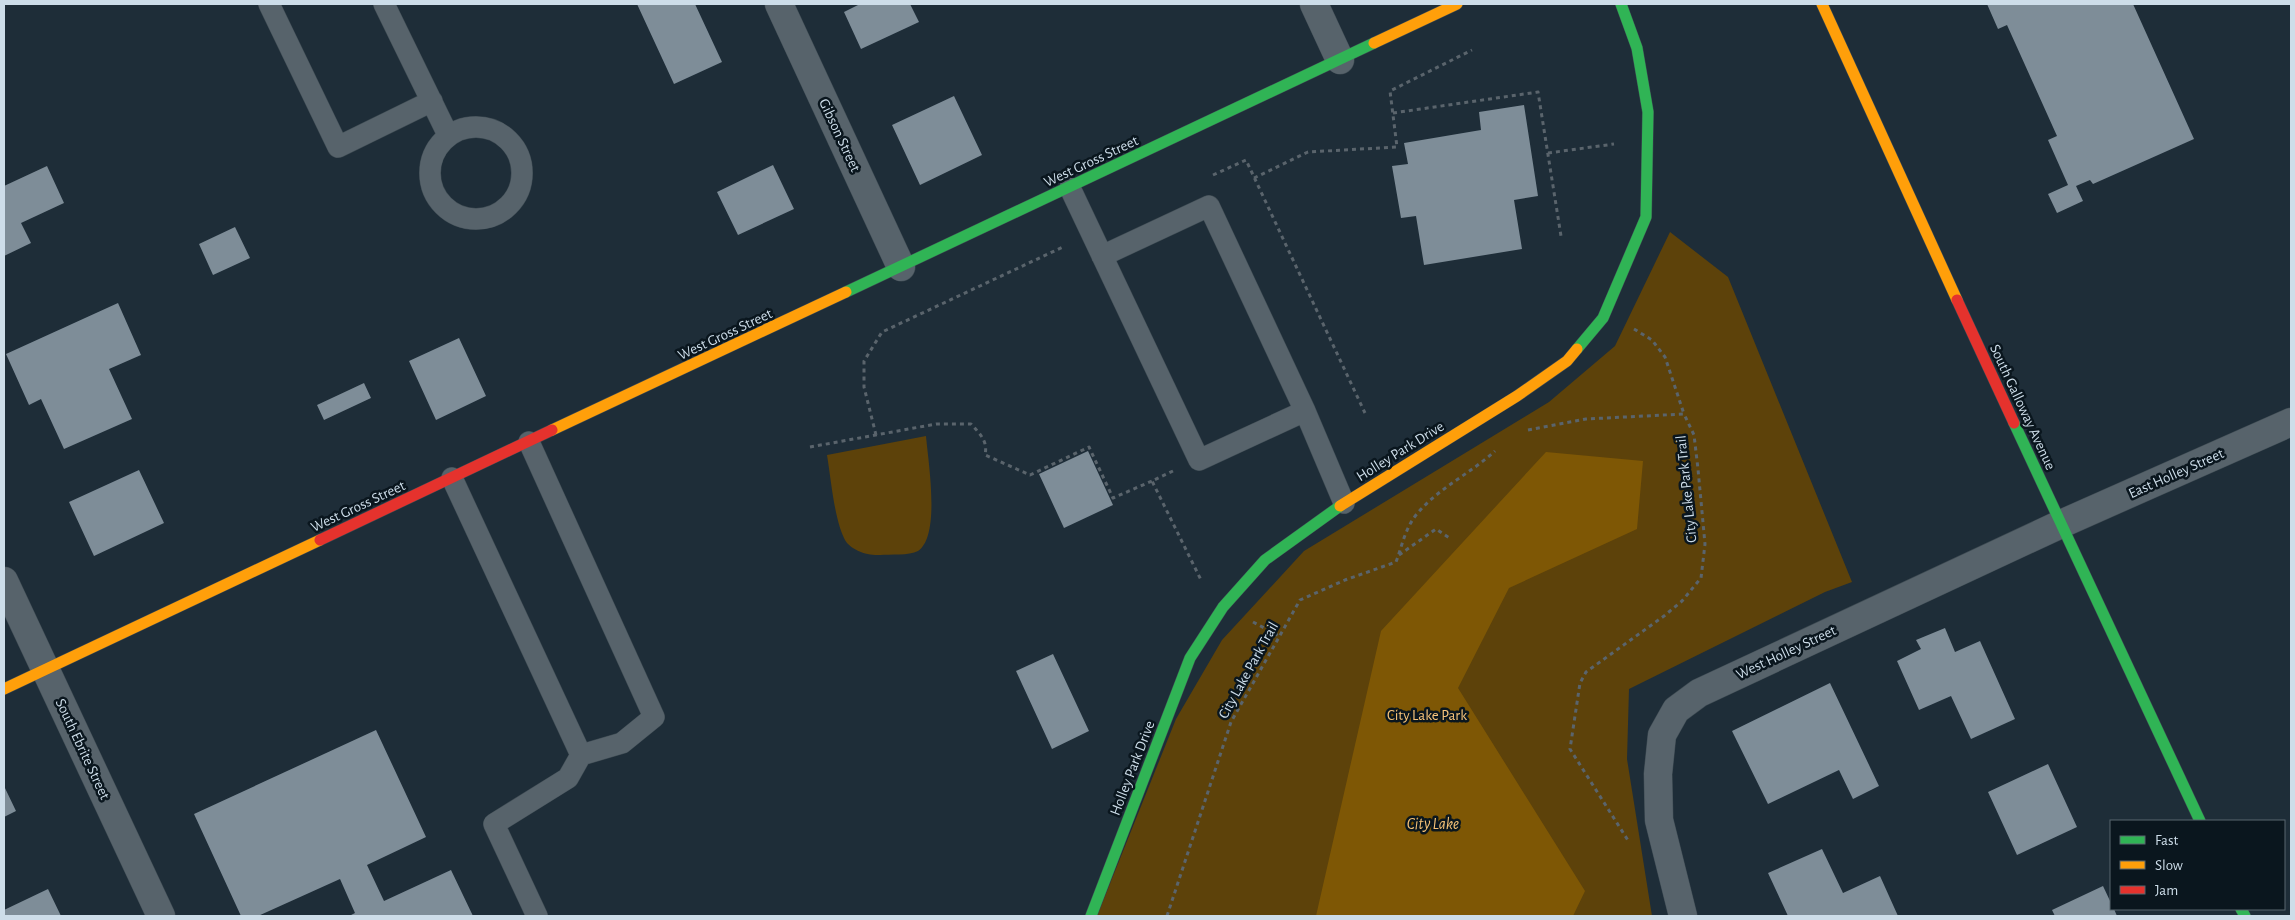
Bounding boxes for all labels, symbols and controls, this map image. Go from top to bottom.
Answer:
street label: Gibson Street [816,96,863,174]
street label: West Gross Street [1042,133,1141,190]
street label: West Gross Street [676,306,775,363]
street label: South Galloway Avenue [1987,342,2058,472]
street label: Holley Park Drive [1354,419,1447,484]
street label: City Lake Park Trail [1673,434,1700,543]
street label: East Holley Street [2126,446,2226,501]
street label: West Gross Street [309,478,408,535]
street label: City Lake Park Trail [1216,619,1281,721]
street label: West Holley Street [1734,623,1839,682]
street label: South Ebrite Street [53,696,113,802]
park label: City Lake Park [1387,708,1467,723]
street label: Holley Park Drive [1108,719,1157,818]
water label: City Lake [1407,816,1459,832]
legend [2110,820,2285,910]
text: Fast [2155,833,2179,848]
text: Slow [2155,858,2183,873]
text: Jam [2155,883,2178,898]

